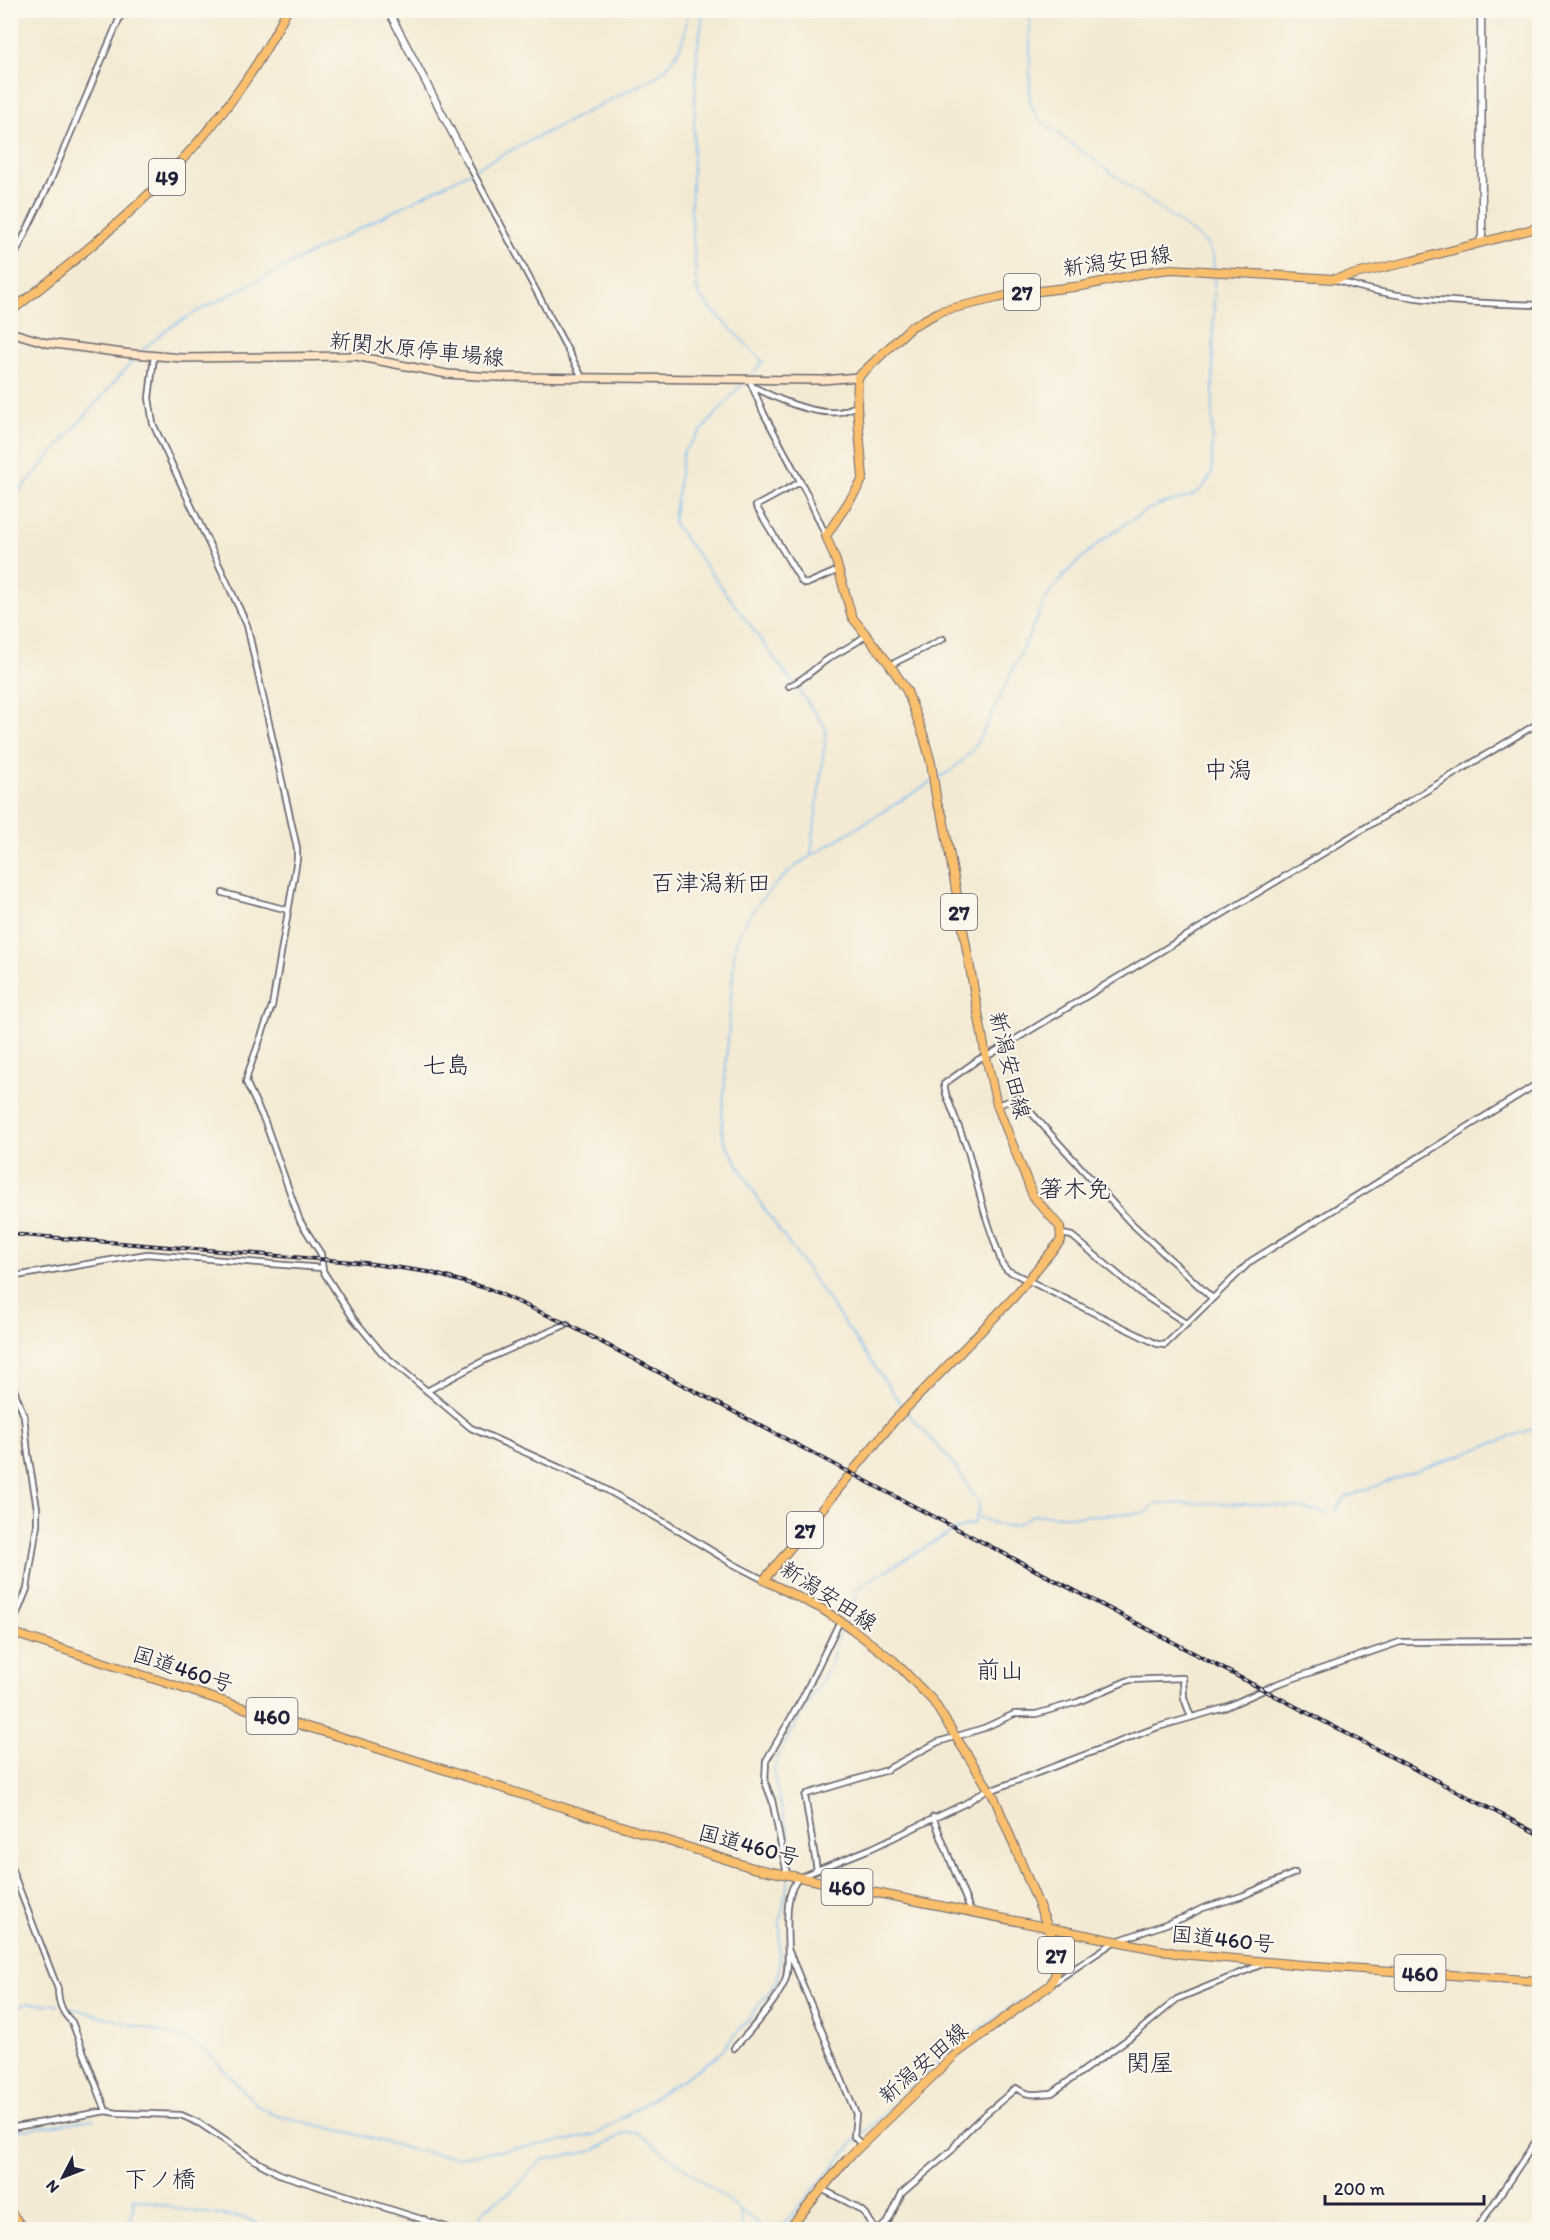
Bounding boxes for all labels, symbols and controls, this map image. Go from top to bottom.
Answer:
road number: 49 [149,159,185,195]
street label: 新潟安田線 [1061,240,1173,282]
road number: 27 [1004,274,1040,310]
street label: 新関水原停車場線 [328,326,506,372]
district label: 中潟 [1204,755,1252,784]
district label: 百津潟新田 [651,868,771,897]
road number: 27 [941,894,977,930]
street label: 新潟安田線 [984,1008,1036,1122]
district label: 七島 [422,1050,470,1079]
district label: 箸木免 [1039,1174,1111,1203]
road number: 27 [787,1512,823,1548]
street label: 新潟安田線 [776,1555,882,1637]
street label: 国道460号 [129,1640,237,1698]
district label: 前山 [976,1655,1024,1684]
road number: 460 [246,1698,298,1734]
street label: 国道460号 [695,1818,803,1872]
road number: 460 [822,1869,872,1905]
street label: 国道460号 [1170,1920,1276,1958]
road number: 27 [1038,1937,1074,1973]
road number: 460 [1394,1955,1446,1991]
street label: 新潟安田線 [873,2017,973,2109]
district label: 関屋 [1126,2048,1174,2077]
north arrow [33,2147,93,2207]
district label: 下ノ橋 [124,2164,196,2193]
scale bar [1325,2168,1484,2206]
text: N [42,2176,63,2197]
text: 200 m [1334,2178,1385,2200]

